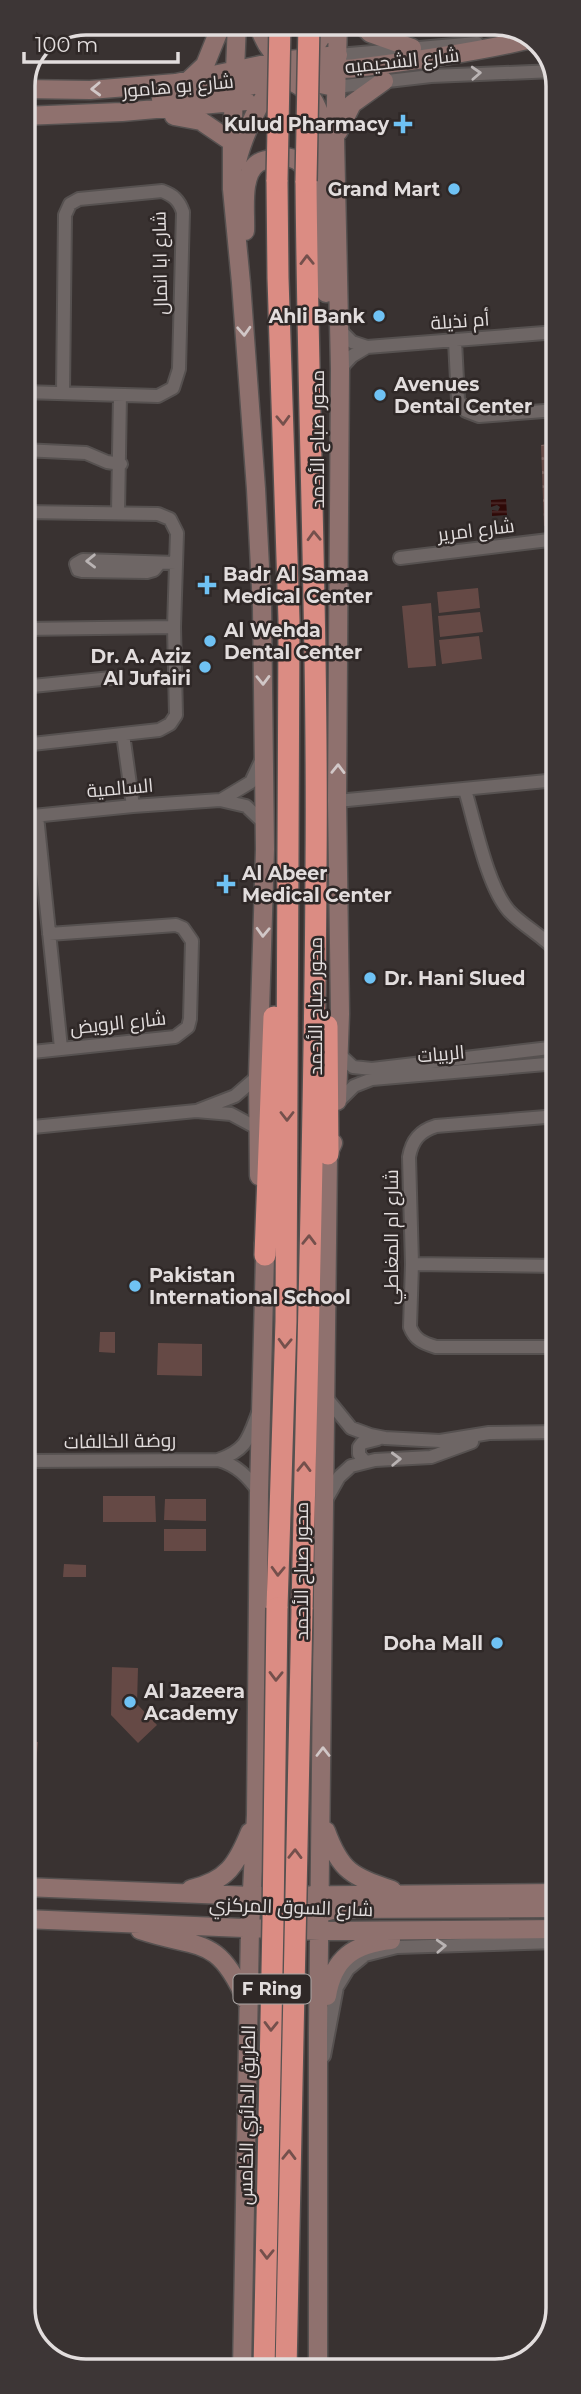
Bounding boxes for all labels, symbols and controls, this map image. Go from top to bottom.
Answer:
scale bar [24,21,178,65]
text: 100 m [35,32,98,57]
street label: شارع الشحيميه [344,44,461,80]
one-way arrow [471,66,482,81]
street label: شارع بو هامور [120,70,235,104]
one-way arrow [90,82,101,97]
place label: Kulud Pharmacy [224,113,390,136]
marker: Kulud Pharmacy [395,116,411,132]
place label: Grand Mart [328,178,440,201]
marker: Grand Mart [446,181,462,197]
street label: شارع ابا انمال [148,211,174,315]
one-way arrow [299,254,315,264]
place label: Ahli Bank [268,305,366,328]
street label: أم نذيلة [430,307,490,337]
marker: Ahli Bank [371,308,387,324]
one-way arrow [236,325,251,336]
street label: محور صباح الأحمد [306,370,331,508]
place label: Avenues Dental Center [393,373,532,418]
marker: Avenues Dental Center [372,387,388,403]
one-way arrow [276,414,291,425]
street label: شارع امرير [435,514,516,548]
one-way arrow [306,530,321,541]
one-way arrow [85,553,96,568]
place label: Badr Al Samaa Medical Center [223,563,373,608]
marker: Badr Al Samaa Medical Center [197,575,217,595]
place label: Al Wehda Dental Center [223,619,362,664]
marker: Al Wehda Dental Center [202,633,218,649]
place label: Dr. A. Aziz Al Jufairi [91,645,191,690]
marker: Dr. A. Aziz Al Jufairi [197,659,213,675]
one-way arrow [255,675,271,686]
one-way arrow [330,763,346,773]
street label: السالمية [86,774,154,802]
place label: Al Abeer Medical Center [241,862,392,907]
marker: Al Abeer Medical Center [216,874,236,894]
one-way arrow [255,927,271,938]
street label: محور صباح الأحمد [304,937,329,1075]
place label: Dr. Hani Slued [384,967,525,990]
marker: Dr. Hani Slued [362,970,378,986]
street label: شارع الرويض [69,1007,167,1041]
street label: الربيات [416,1040,466,1068]
one-way arrow [279,1111,295,1122]
street label: شارع ام المغاطي [380,1169,406,1305]
one-way arrow [301,1234,317,1245]
place label: Pakistan International School [149,1264,351,1309]
marker: Pakistan International School [127,1278,143,1294]
one-way arrow [277,1338,292,1349]
street label: روضة الخالفات [64,1429,176,1453]
one-way arrow [391,1451,402,1466]
one-way arrow [297,1461,312,1472]
street label: محور صباح الأحمد [290,1502,315,1640]
one-way arrow [270,1566,286,1577]
place label: Doha Mall [383,1632,483,1655]
marker: Doha Mall [489,1635,505,1651]
one-way arrow [268,1671,284,1682]
place label: Al Jazeera Academy [143,1680,245,1725]
marker: Al Jazeera Academy [122,1694,138,1710]
one-way arrow [315,1746,330,1757]
one-way arrow [288,1849,303,1860]
street label: شارع السوق المركزي [208,1893,373,1924]
one-way arrow [436,1938,447,1953]
road number: F Ring [233,1975,310,2004]
one-way arrow [263,2021,279,2032]
street label: الطريق الدائري الخامس [234,2025,263,2206]
one-way arrow [281,2149,297,2160]
one-way arrow [259,2248,274,2259]

